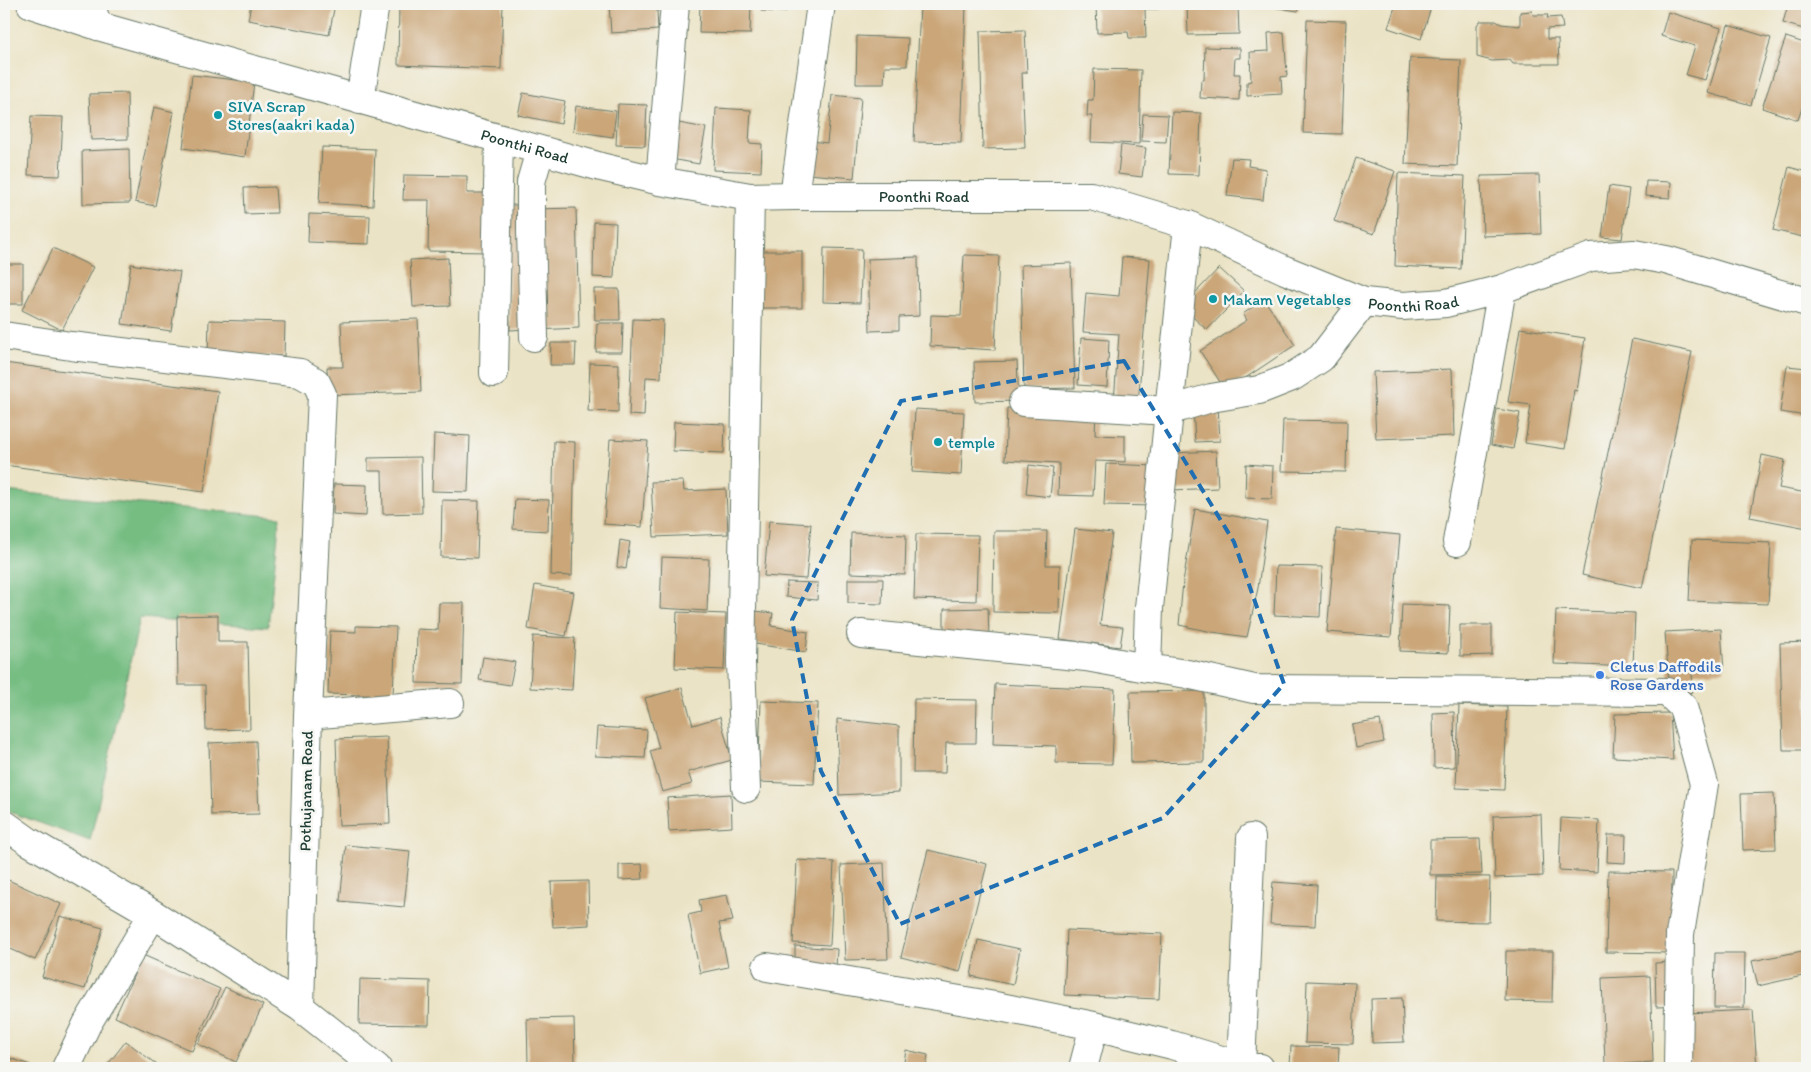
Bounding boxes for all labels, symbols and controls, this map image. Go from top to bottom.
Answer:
place label: SIVA Scrap Stores(aakri kada) [228,97,355,134]
marker: SIVA Scrap Stores(aakri kada) [212,109,224,121]
street label: Poonthi Road [479,124,571,167]
street label: Poonthi Road [879,187,970,206]
place label: Makam Vegetables [1223,290,1351,309]
street label: Poonthi Road [1367,291,1461,316]
marker: Makam Vegetables [1207,293,1219,305]
place label: temple [948,433,995,452]
marker: temple [932,436,944,448]
place label: Cletus Daffodils Rose Gardens [1610,657,1721,694]
marker: Cletus Daffodils Rose Gardens [1594,669,1606,681]
street label: Pothujanam Road [295,730,317,851]

